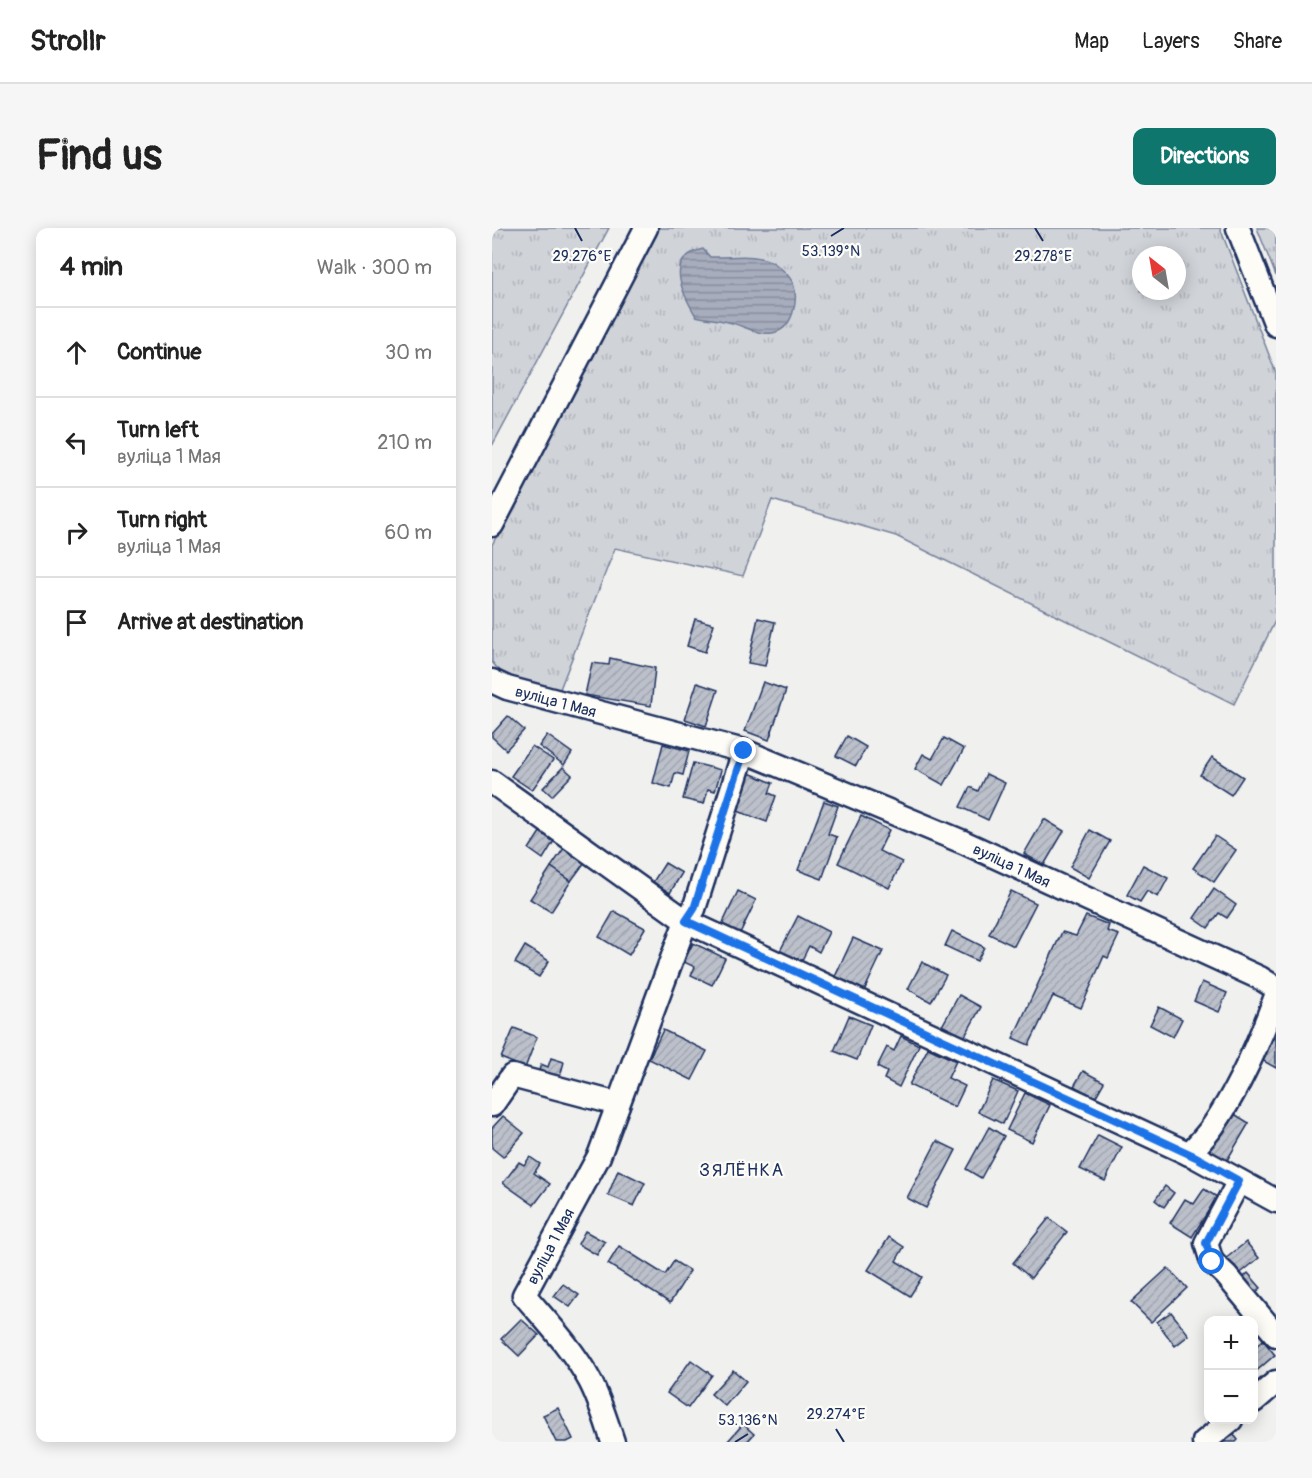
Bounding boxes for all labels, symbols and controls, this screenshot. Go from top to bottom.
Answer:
text: Strollr [30,24,105,59]
text: Map [1074,28,1109,55]
text: Layers [1142,28,1200,55]
text: Share [1233,28,1282,55]
button: Directions [1133,128,1276,185]
text: Find us [36,130,162,182]
text: 53.139°N [802,242,860,261]
north arrow [1132,246,1186,300]
text: 29.276°E [553,247,612,266]
text: 29.278°E [1014,247,1072,266]
text: 4 min [60,251,123,283]
text: Walk · 300 m [317,255,432,280]
icon: ahead [60,336,93,369]
text: Continue [117,338,201,366]
text: 30 m [385,340,432,365]
text: Turn left [117,416,199,444]
icon: left [60,426,93,459]
text: 210 m [377,430,432,455]
text: вуліца 1 Мая [117,444,221,469]
text: Turn right [117,506,207,534]
icon: right [60,516,93,549]
text: 60 m [385,520,432,545]
text: вуліца 1 Мая [117,534,221,559]
icon: arrive [60,606,93,639]
text: Arrive at destination [117,608,303,636]
street label: вуліца 1 Мая [513,682,598,722]
route end [730,737,756,763]
street label: вуліца 1 Мая [970,839,1053,893]
district label: ЗЯЛЁНКА [699,1159,785,1182]
street label: вуліца 1 Мая [523,1205,579,1288]
route start [1198,1248,1224,1274]
map controls [1204,1316,1258,1424]
button: + [1204,1316,1258,1370]
button: − [1204,1370,1258,1424]
text: 29.274°E [807,1405,866,1424]
text: 53.136°N [718,1411,778,1430]

